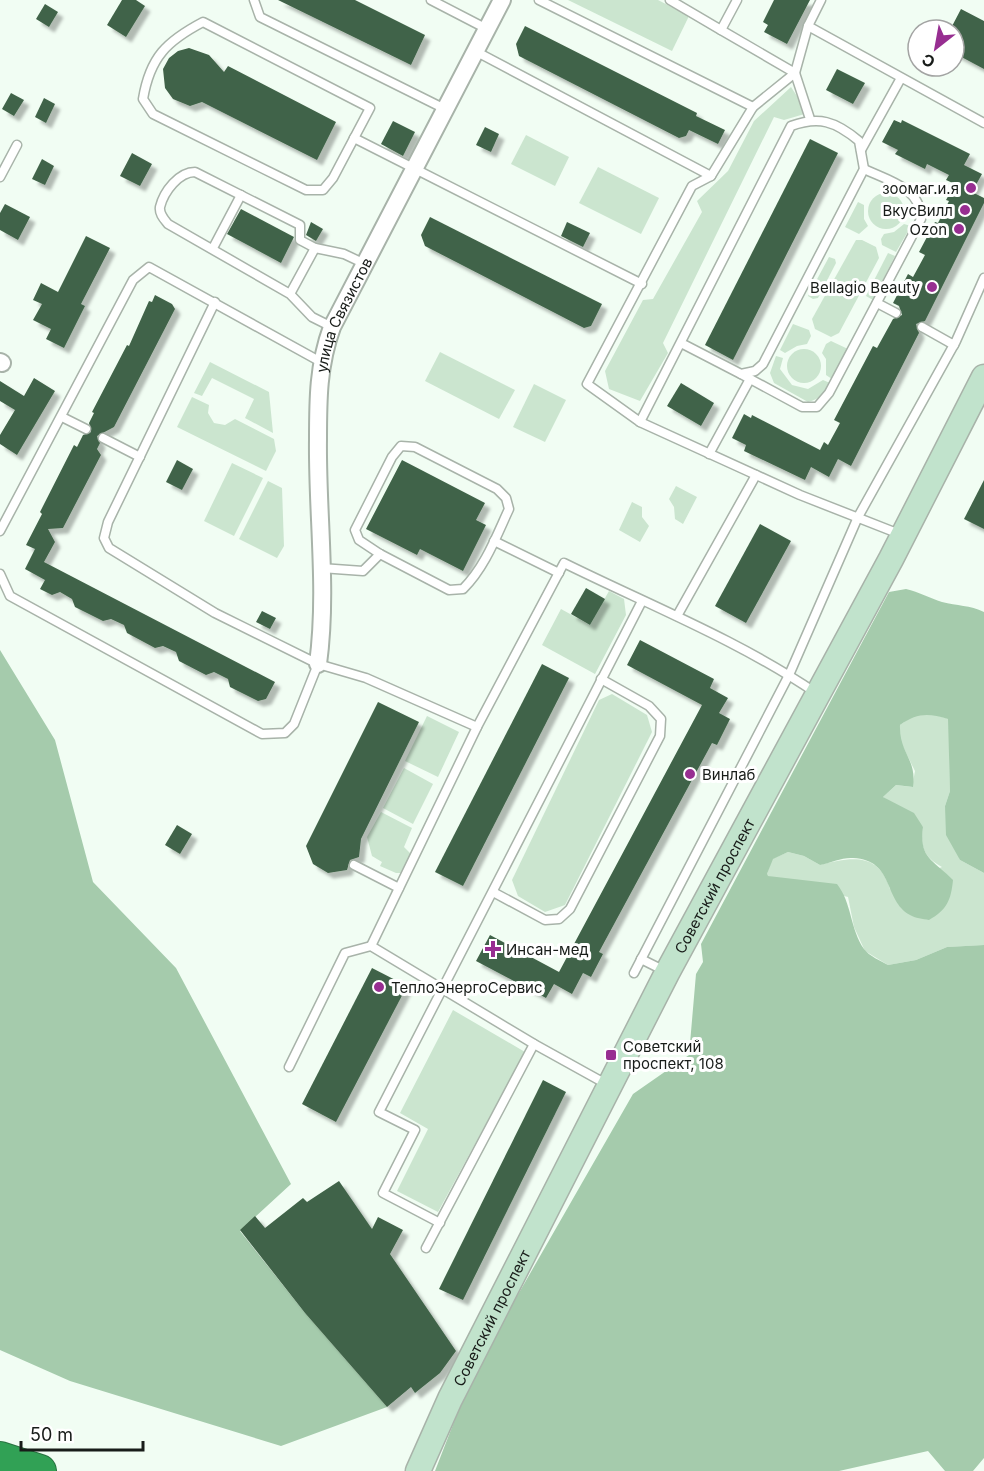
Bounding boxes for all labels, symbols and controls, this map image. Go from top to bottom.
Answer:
north arrow [906,18,966,78]
text: С [918,49,939,72]
place label: зоомаг.и.я [882,179,959,198]
marker: зоомаг.и.я [964,181,978,195]
place label: ВкусВилл [882,201,953,220]
marker: ВкусВилл [958,203,972,217]
place label: Ozon [910,220,947,239]
marker: Ozon [952,222,966,236]
street label: улица Связистов [312,254,376,374]
place label: Bellagio Beauty [810,278,921,297]
marker: Bellagio Beauty [925,280,939,294]
place label: Винлаб [702,765,756,784]
marker: Винлаб [683,767,697,781]
street label: Советский проспект [670,815,758,957]
marker: Инсан-мед [484,940,502,958]
place label: Инсан-мед [506,940,589,959]
place label: ТеплоЭнергоСервис [391,978,543,997]
marker: ТеплоЭнергоСервис [372,980,386,994]
place label: Советский проспект, 108 [623,1037,724,1073]
marker: Советский проспект, 108 [604,1048,618,1062]
street label: Советский проспект [449,1246,534,1389]
scale bar [21,1414,142,1452]
text: 50 m [30,1424,73,1445]

